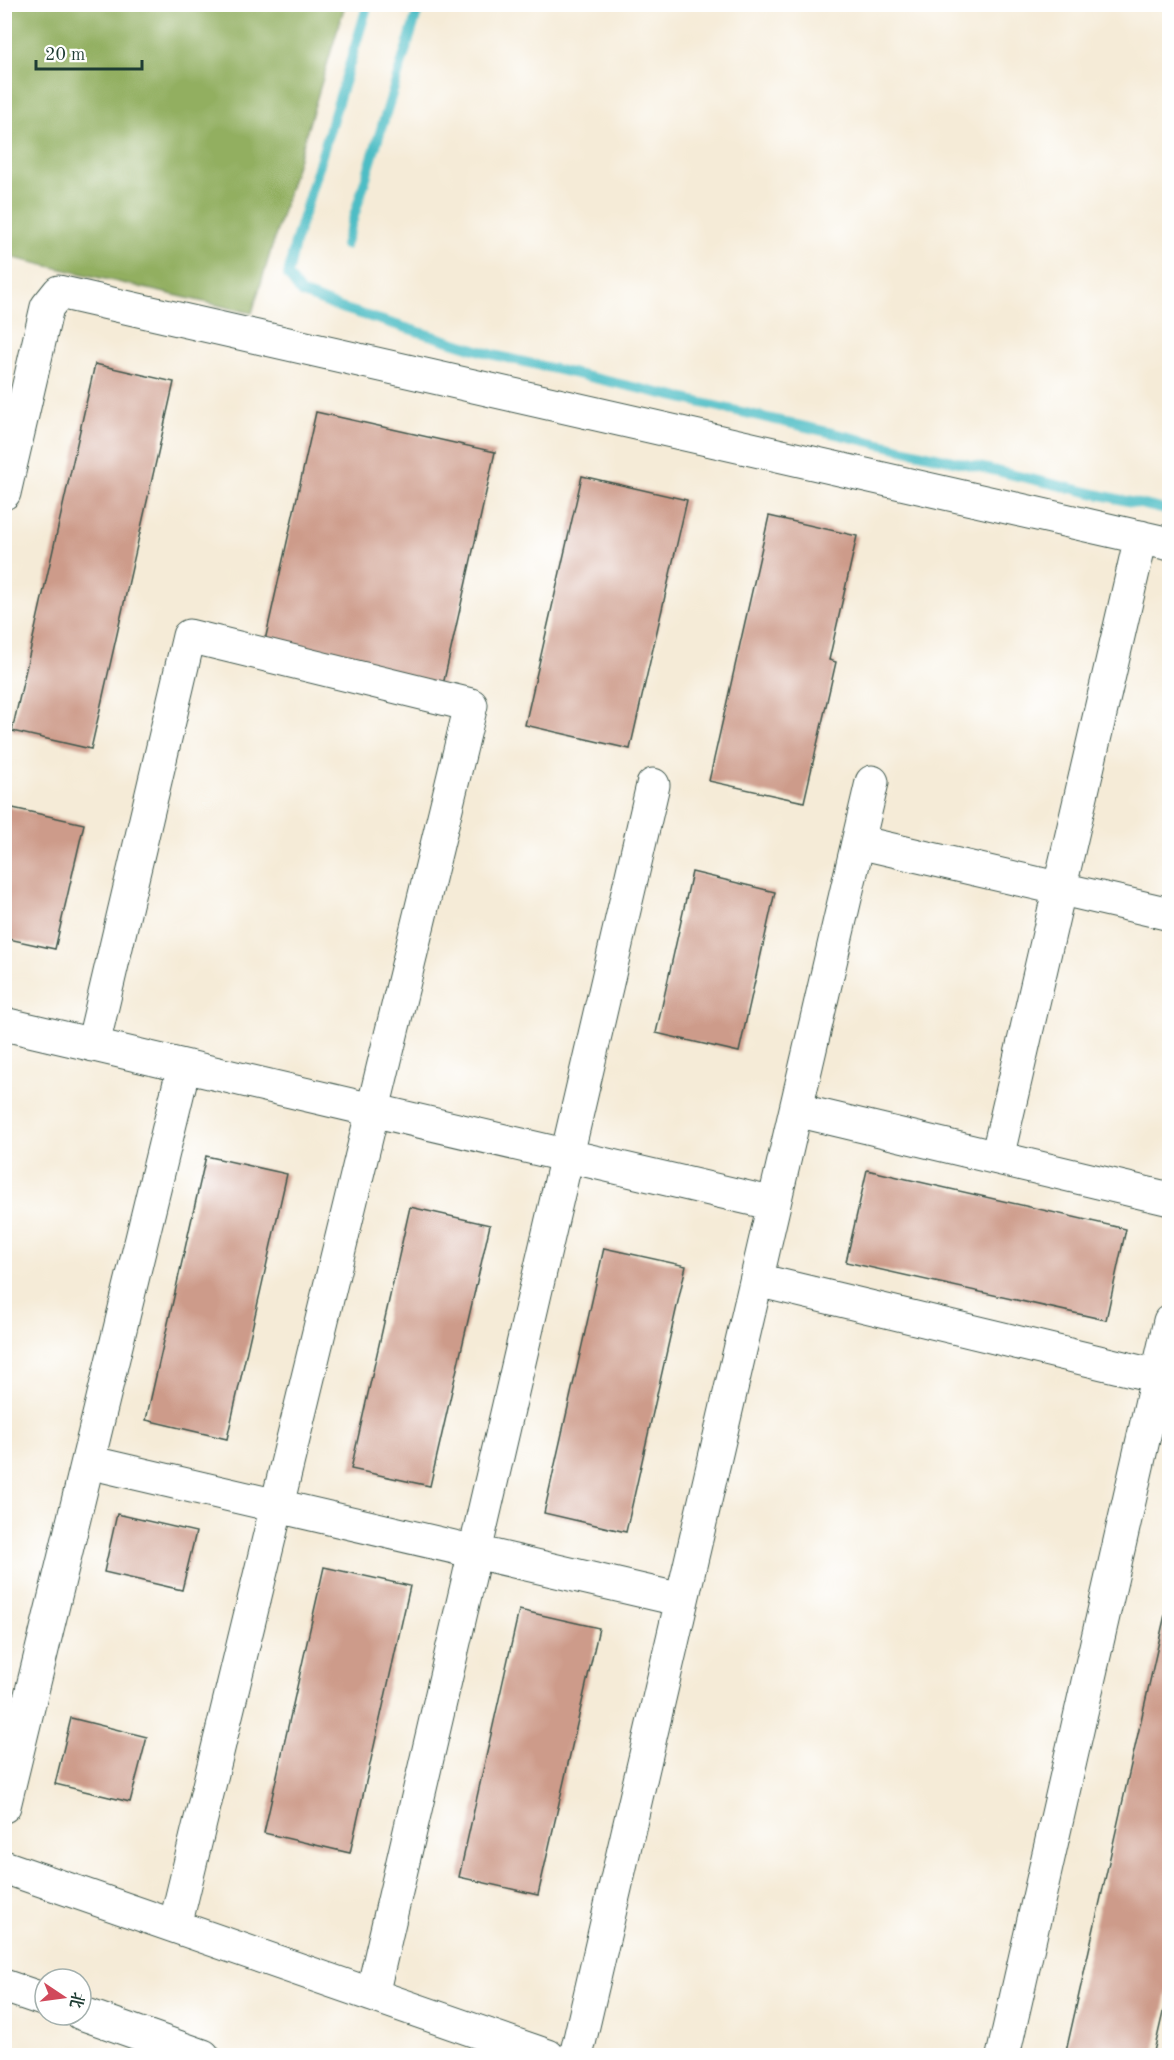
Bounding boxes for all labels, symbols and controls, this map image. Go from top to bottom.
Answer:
scale bar [36,33,142,71]
text: 20 m [45,46,85,64]
north arrow [33,1967,93,2027]
text: 北 [66,1990,87,2010]

